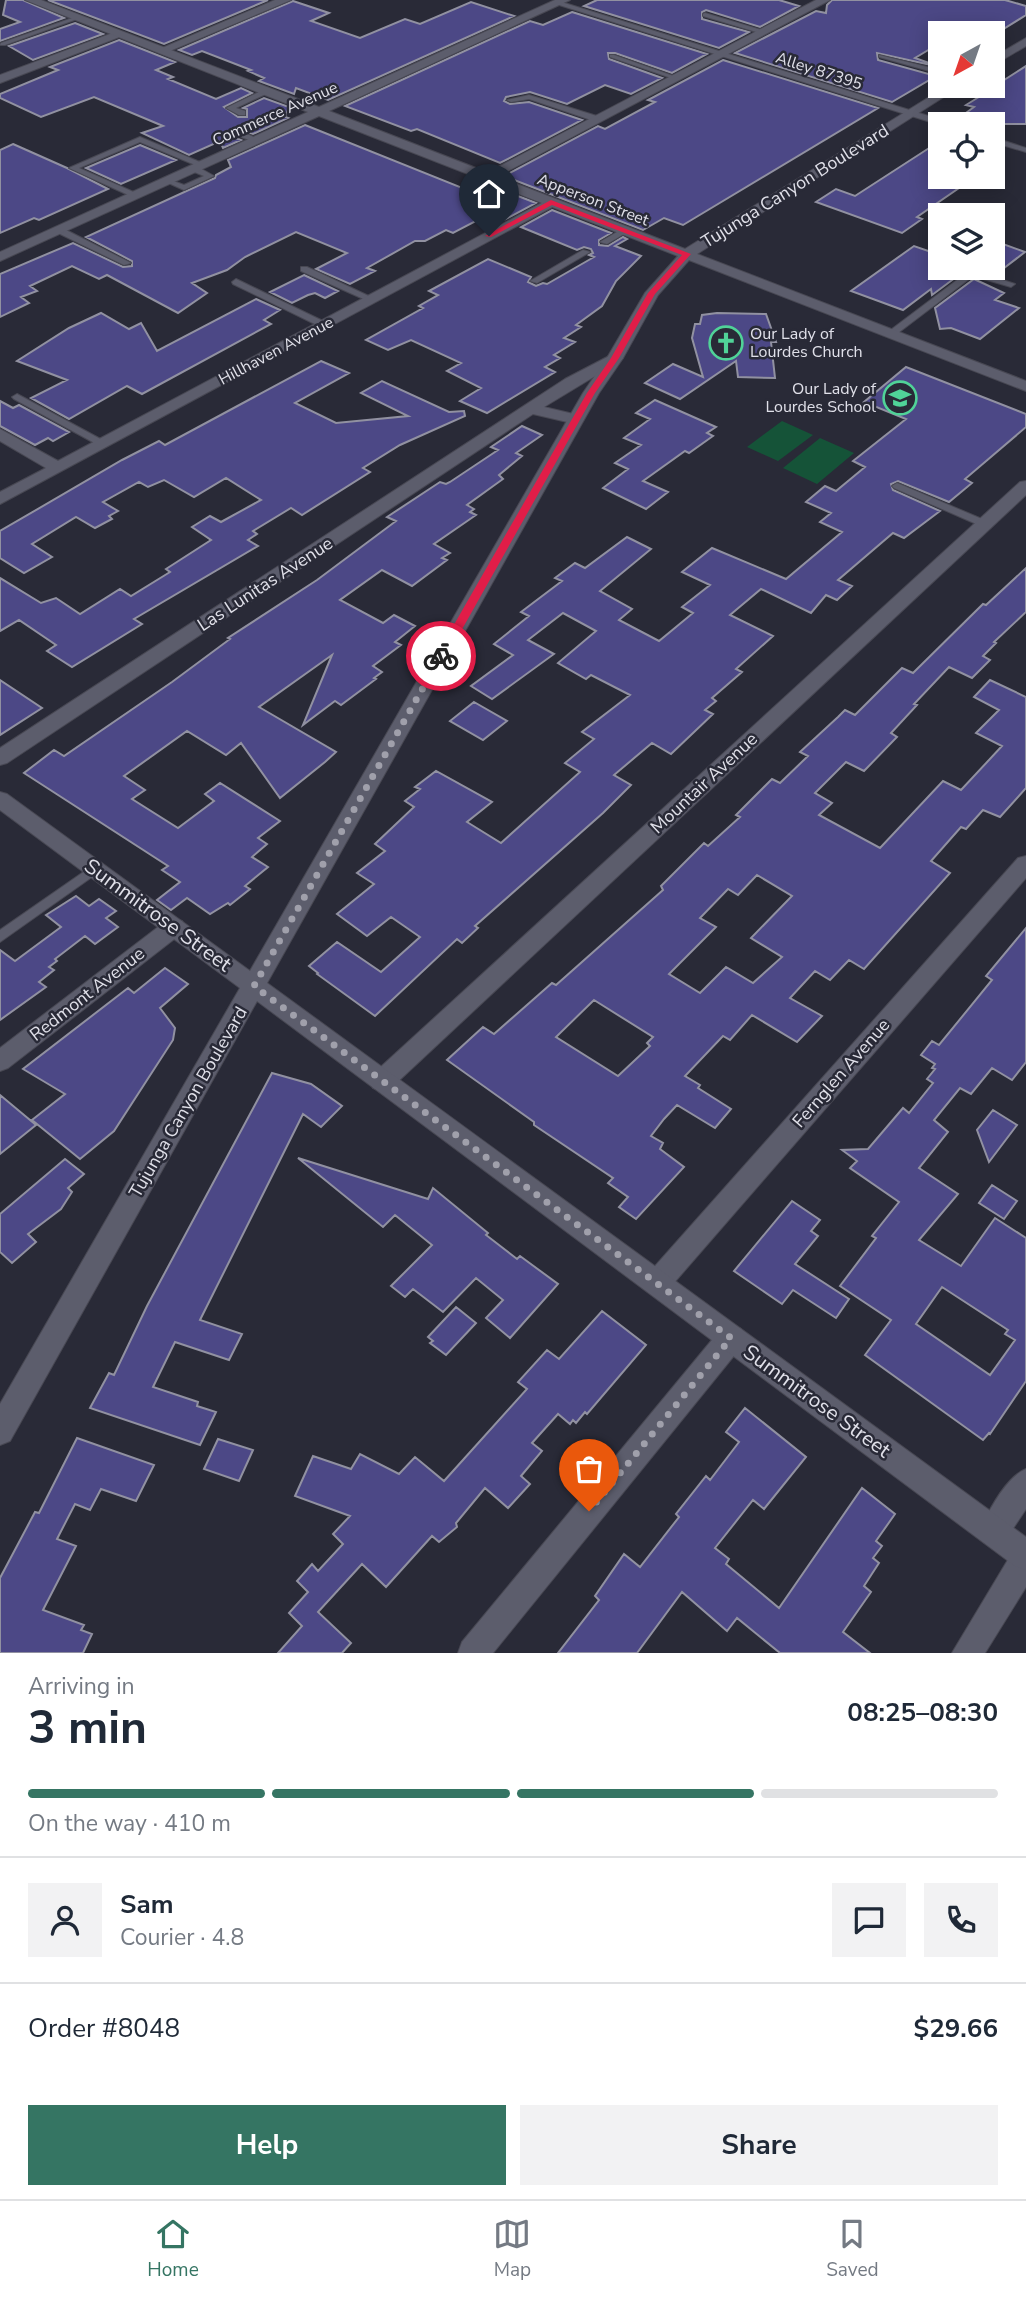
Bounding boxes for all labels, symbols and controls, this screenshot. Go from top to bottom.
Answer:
north arrow [928,21,1004,98]
map controls [928,21,1005,280]
street label: Alley 87395 [773,47,865,95]
street label: Commerce Avenue [209,77,341,151]
button: locate [928,112,1005,189]
street label: Tujunga Canyon Boulevard [697,118,893,254]
pin [459,164,519,236]
street label: Apperson Street [534,169,652,232]
icon: home [470,175,508,213]
button: layers [928,203,1005,280]
street label: Hillhaven Avenue [215,311,337,391]
place label: Our Lady of Lourdes Church [750,323,863,363]
church icon: Our Lady of Lourdes Church [707,324,745,362]
place label: Our Lady of Lourdes School [765,378,877,418]
school or university icon: Our Lady of Lourdes School [881,379,919,417]
street label: Las Lunitas Avenue [193,531,337,637]
courier [406,621,476,691]
icon: bike [422,637,460,675]
street label: Mountair Avenue [645,727,763,839]
street label: Summitrose Street [79,852,238,978]
street label: Redmont Avenue [25,942,149,1046]
street label: Tujunga Canyon Boulevard [123,1002,253,1202]
street label: Fernglen Avenue [787,1013,895,1133]
street label: Summitrose Street [738,1338,897,1464]
pin [559,1439,619,1511]
icon: bag [570,1450,608,1488]
text: Arriving in [28,1671,135,1702]
text: 08:25–08:30 [847,1695,998,1730]
text: 3 min [28,1696,147,1759]
text: On the way · 410 m [28,1808,231,1839]
button: person [28,1883,102,1957]
button: chat [832,1883,906,1957]
button: phone [924,1883,998,1957]
text: Sam [120,1887,173,1922]
text: Courier · 4.8 [120,1922,244,1953]
text: Order #8048 [28,2011,180,2046]
text: $29.66 [914,2011,998,2046]
button: Help [28,2105,506,2185]
button: Share [520,2105,998,2185]
tab: Home [147,2215,199,2283]
tab: Map [493,2215,531,2283]
tab: Saved [826,2215,879,2283]

